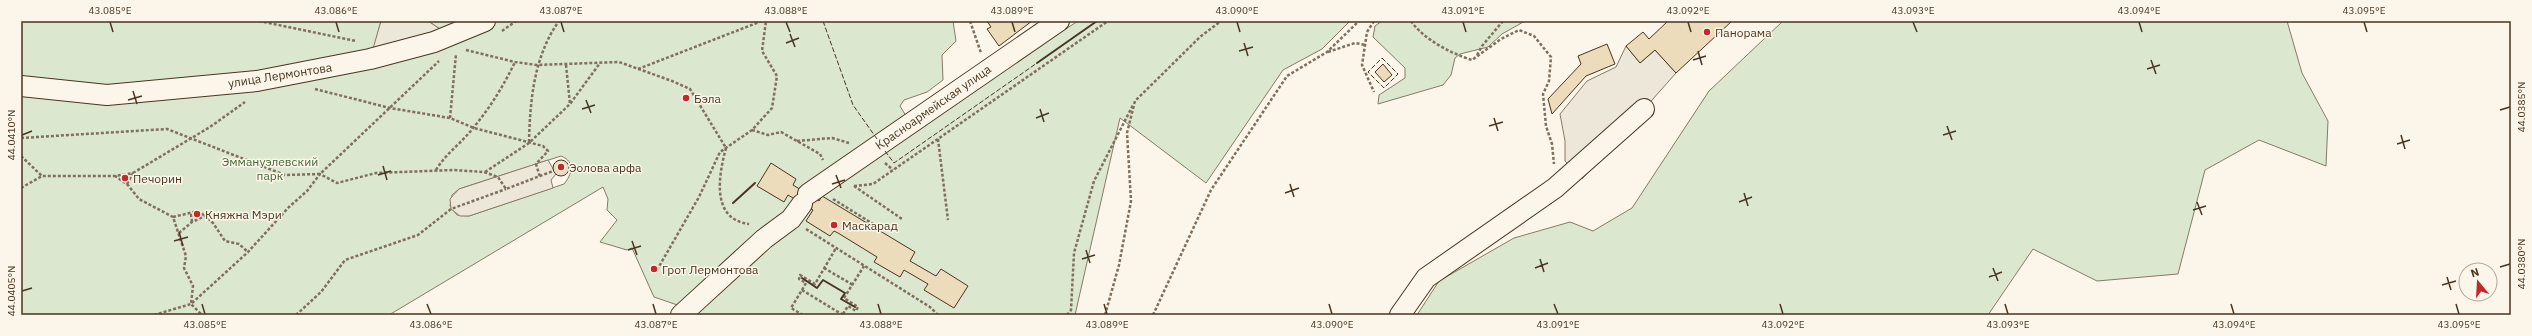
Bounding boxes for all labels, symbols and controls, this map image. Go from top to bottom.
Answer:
text: 43.085°E [88,4,132,17]
text: 43.086°E [314,4,358,17]
text: 43.087°E [539,4,583,17]
text: 43.088°E [764,4,808,17]
text: 43.089°E [990,4,1034,17]
text: 43.090°E [1215,4,1259,17]
text: 43.091°E [1441,4,1485,17]
text: 43.092°E [1666,4,1710,17]
text: 43.093°E [1891,4,1935,17]
text: 43.094°E [2117,4,2161,17]
text: 43.095°E [2342,4,2386,17]
place label: Панорама [1715,25,1772,40]
marker: Панорама [1702,27,1712,37]
street label: улица Лермонтова [227,59,334,91]
street label: Красноармейская улица [872,61,994,153]
text: 44.0385°N [2515,82,2528,132]
place label: Бэла [694,91,721,106]
marker: Бэла [681,93,691,103]
text: 44.0410°N [5,110,18,160]
park label: Эммануэлевский парк [222,154,318,183]
place label: Эолова арфа [569,160,642,175]
marker: Эолова арфа [556,162,566,172]
place label: Печорин [133,171,182,186]
marker: Печорин [120,173,130,183]
place label: Княжна Мэри [205,207,282,222]
marker: Княжна Мэри [192,209,202,219]
place label: Маскарад [842,218,898,233]
marker: Маскарад [829,220,839,230]
text: 44.0380°N [2515,239,2528,289]
place label: Грот Лермонтова [662,262,759,277]
north arrow [2458,262,2498,302]
marker: Грот Лермонтова [649,264,659,274]
text: N [2469,265,2481,280]
text: 44.0405°N [5,266,18,316]
text: 43.085°E [183,318,227,331]
text: 43.086°E [409,318,453,331]
text: 43.087°E [634,318,678,331]
text: 43.088°E [859,318,903,331]
text: 43.089°E [1085,318,1129,331]
text: 43.090°E [1310,318,1354,331]
text: 43.091°E [1536,318,1580,331]
text: 43.092°E [1761,318,1805,331]
text: 43.093°E [1986,318,2030,331]
text: 43.094°E [2212,318,2256,331]
text: 43.095°E [2437,318,2481,331]

